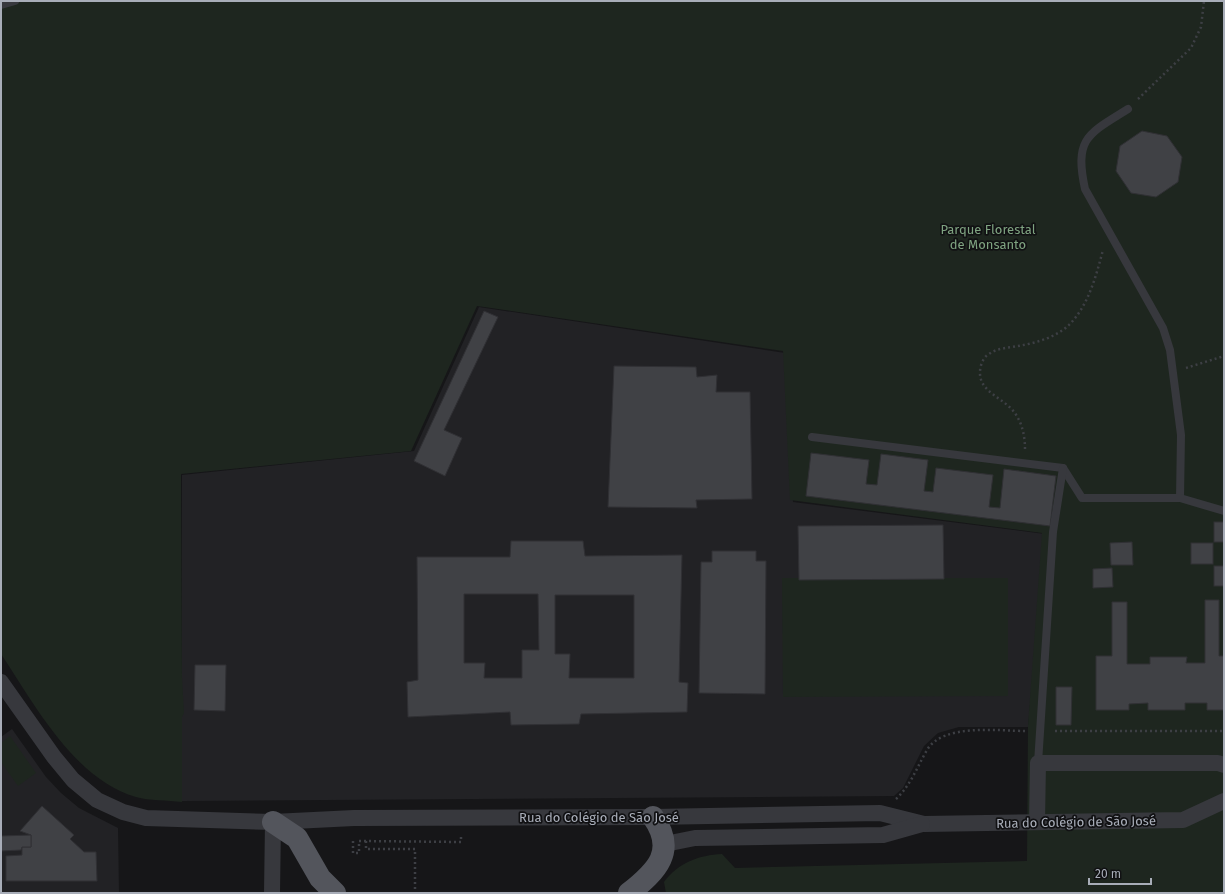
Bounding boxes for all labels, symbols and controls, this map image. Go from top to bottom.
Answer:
park label: Parque Florestal de Monsanto [940,222,1036,252]
street label: Rua do Colégio de São José [519,810,679,825]
street label: Rua do Colégio de São José [996,813,1156,831]
scale bar [1089,860,1151,886]
text: 20 m [1095,867,1121,881]

